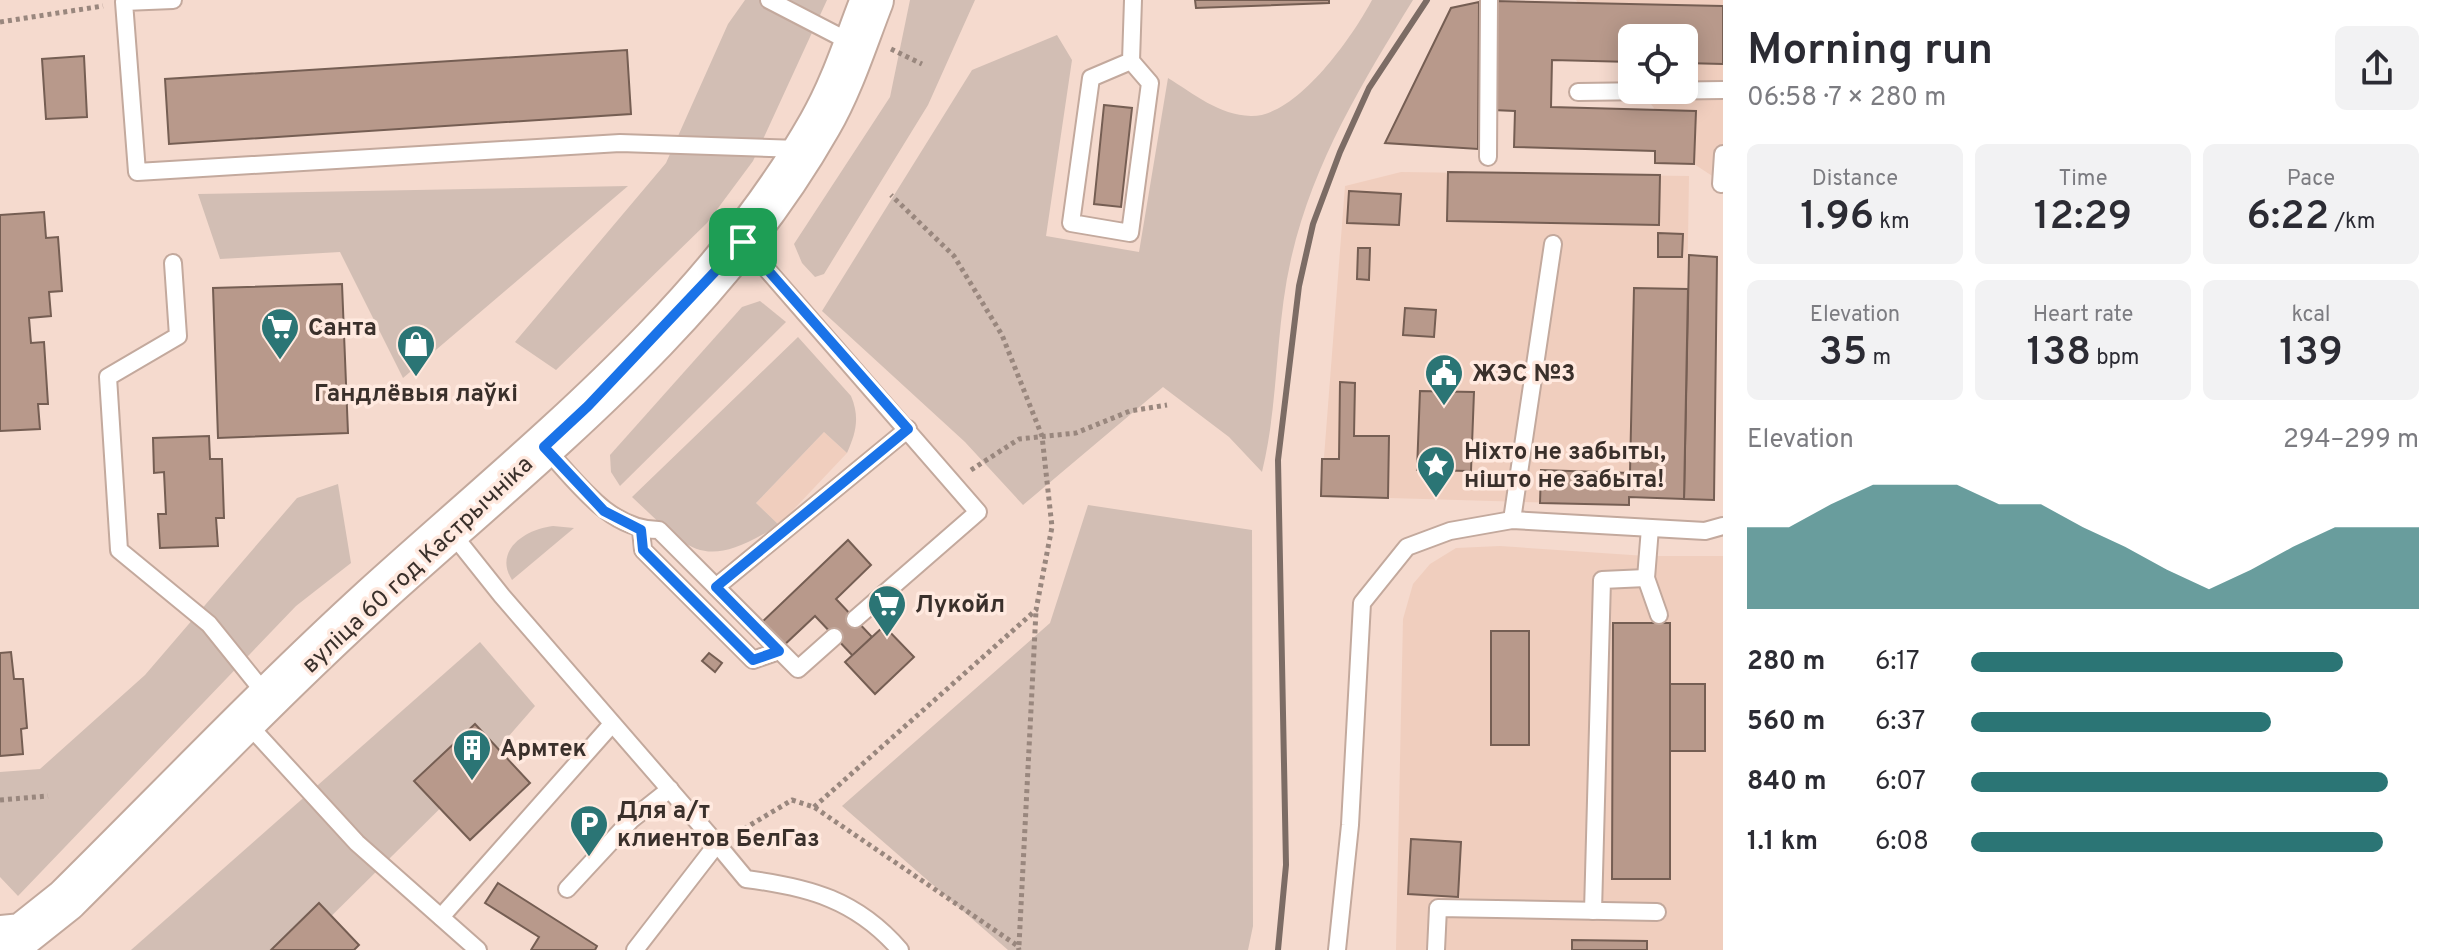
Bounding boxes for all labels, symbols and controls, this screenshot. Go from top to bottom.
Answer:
map controls [1618,24,1698,104]
button: locate [1618,24,1698,104]
text: Morning run [1747,24,1993,80]
button: share [2335,26,2419,110]
text: 06:58 · 7 × 280 m [1747,82,1946,115]
text: Distance [1812,166,1898,193]
text: Time [2058,166,2108,193]
text: Pace [2287,166,2335,193]
text: 1.96 [1800,193,1874,243]
text: 12:29 [2034,193,2132,243]
text: 6:22 [2247,193,2329,243]
pin [709,208,777,276]
text: km [1874,209,1910,236]
text: /km [2329,209,2375,236]
icon: arrive [721,220,765,264]
text: Elevation [1810,302,1900,329]
text: Heart rate [2033,302,2133,329]
text: kcal [2291,302,2331,329]
supermarket icon: Санта [259,306,301,361]
place label: Санта [308,314,377,344]
shop icon: Гандлёвыя лаўкі [395,323,437,378]
text: 35 [1819,329,1867,379]
text: 138 [2027,329,2091,379]
text: 139 [2279,329,2343,379]
text: m [1867,345,1891,372]
text: bpm [2091,345,2139,372]
public building icon: ЖЭС №3 [1423,352,1465,407]
place label: ЖЭС №3 [1472,360,1575,390]
place label: Гандлёвыя лаўкі [314,380,518,410]
text: Elevation [1747,424,1854,457]
text: 294–299 m [2283,424,2419,457]
place label: Ніхто не забыты, нішто не забыта! [1464,438,1666,496]
place icon: Ніхто не забыты, нішто не забыта! [1415,444,1457,499]
street label: вуліца 60 год Кастрычніка [297,450,540,681]
supermarket icon: Лукойл [866,583,908,638]
place label: Лукойл [915,591,1005,621]
text: 280 m [1747,646,1825,679]
text: 6:17 [1875,646,1920,679]
text: 560 m [1747,706,1825,739]
text: 6:37 [1875,706,1925,739]
building icon: Армтек [451,727,493,782]
place label: Армтек [500,735,587,765]
text: 840 m [1747,766,1826,799]
text: 6:07 [1875,766,1926,799]
place label: Для а/т клиентов БелГаз [617,797,820,855]
parking icon: Для а/т клиентов БелГаз [568,803,610,858]
text: 1.1 km [1747,826,1818,859]
text: 6:08 [1875,826,1929,859]

